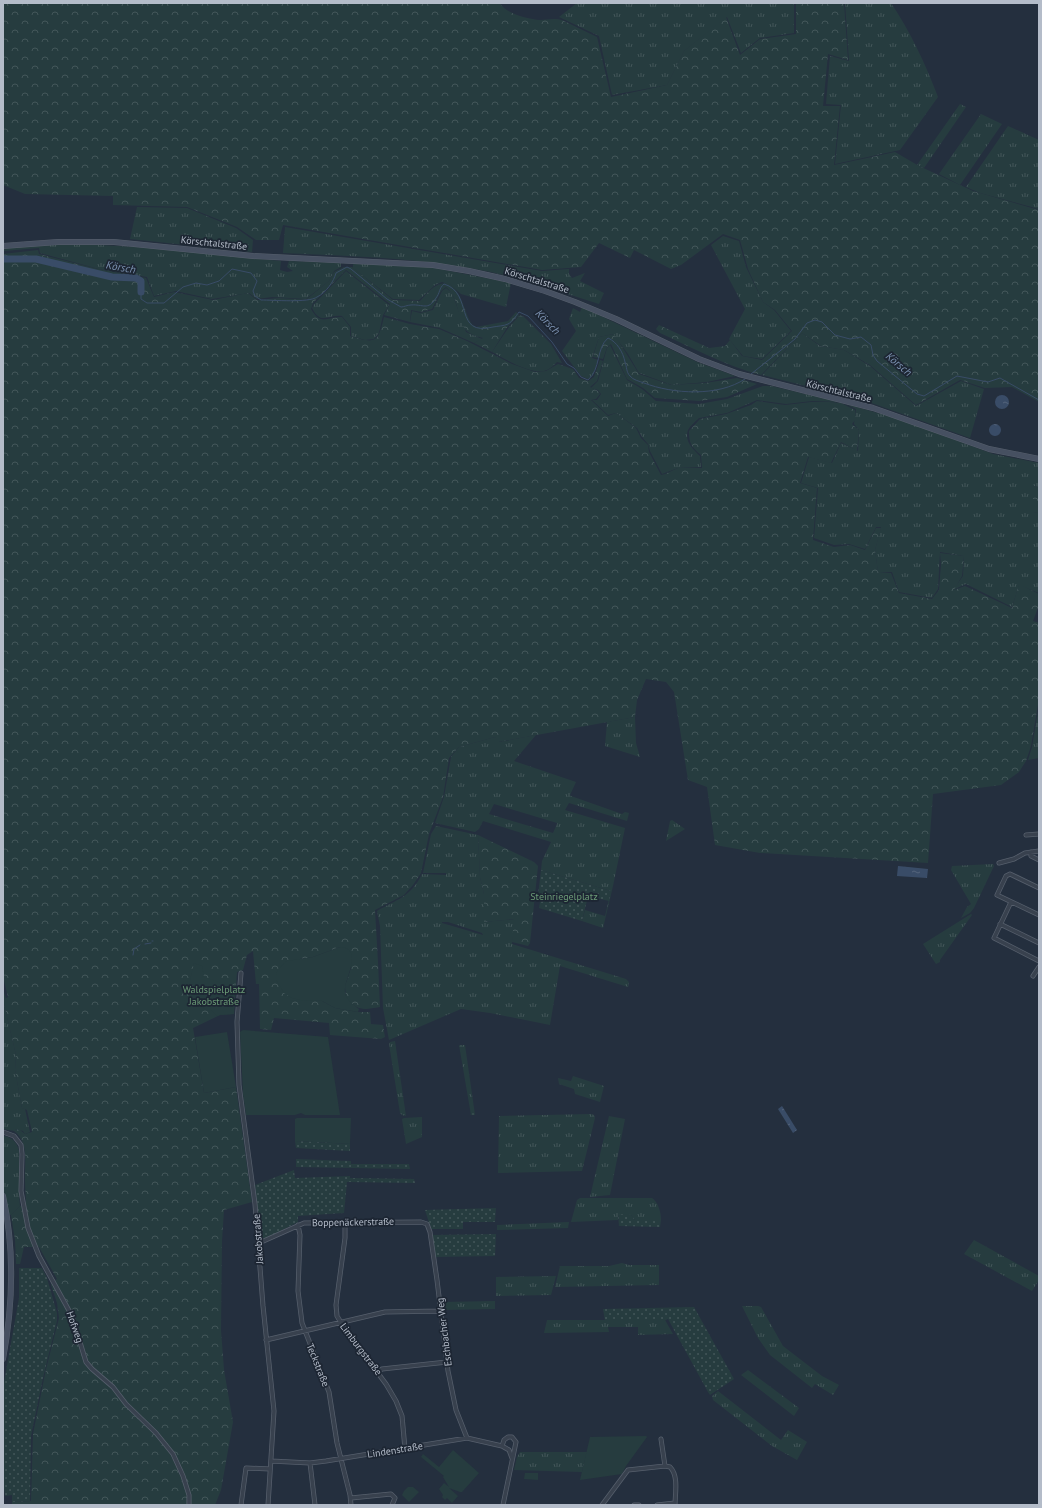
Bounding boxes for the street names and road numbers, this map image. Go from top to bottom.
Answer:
street label: Körschtalstraße [180,233,248,253]
street label: Körschtalstraße [503,264,571,296]
street label: Körschtalstraße [805,377,873,405]
street label: Jakobstraße [250,1213,266,1266]
street label: Boppenäckerstraße [312,1215,394,1229]
street label: Eschbacher Weg [433,1297,455,1367]
street label: Hofweg [64,1309,86,1345]
street label: Limburgstraße [337,1320,385,1378]
street label: Teckstraße [303,1341,333,1389]
street label: Lindenstraße [366,1439,424,1461]

